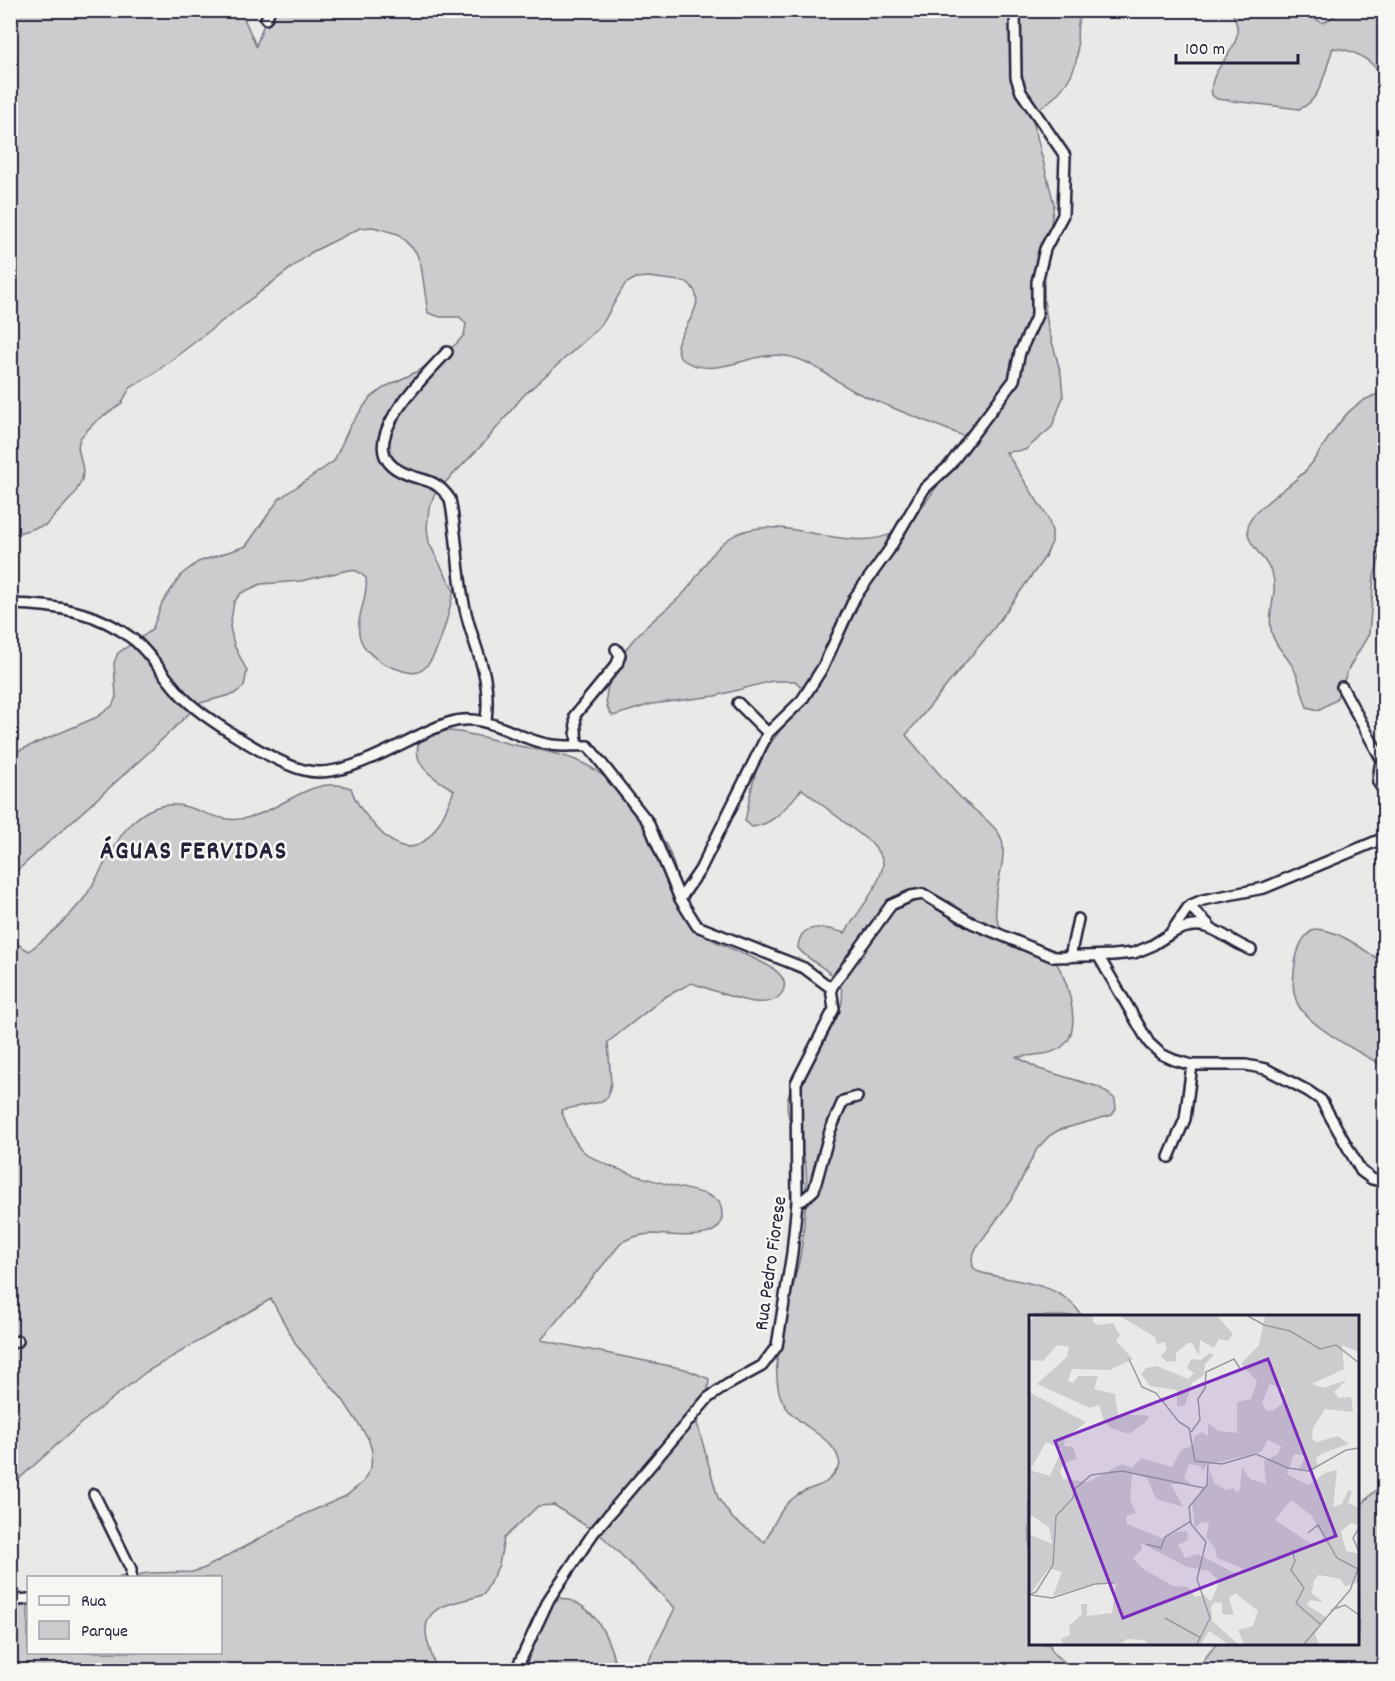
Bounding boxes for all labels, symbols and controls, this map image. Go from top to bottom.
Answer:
scale bar [1176,27,1298,65]
text: 100 m [1185,38,1225,63]
district label: ÁGUAS FERVIDAS [100,834,288,871]
street label: Rua Pedro Fiorese [749,1194,795,1332]
inset map [1029,1315,1359,1645]
legend [27,1576,222,1654]
text: Rua [81,1590,107,1615]
text: Parque [81,1620,128,1645]

